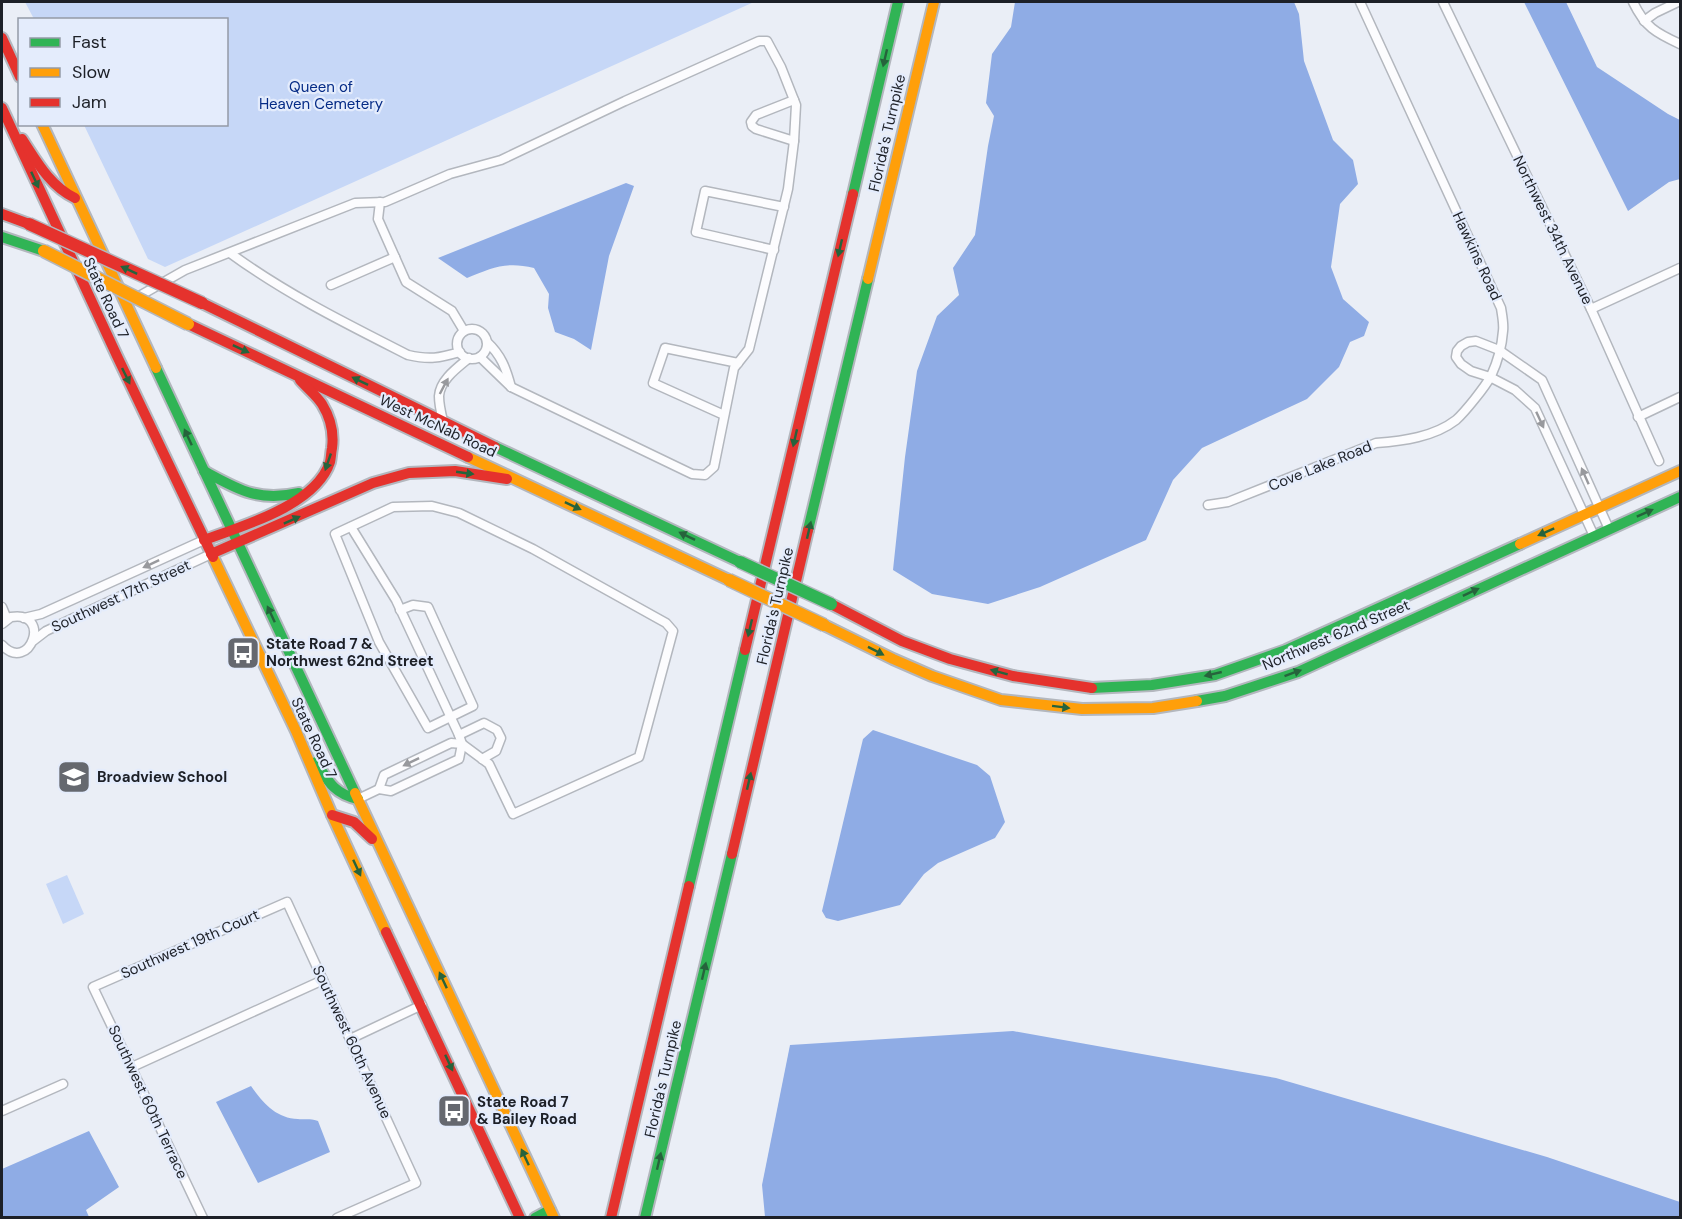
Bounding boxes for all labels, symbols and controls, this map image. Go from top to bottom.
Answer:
legend [18,18,228,126]
text: Fast [72,30,107,54]
one-way arrow [880,49,889,68]
text: Slow [72,60,111,84]
street label: Florida's Turnpike [864,72,910,194]
park label: Queen of Heaven Cemetery [259,77,384,114]
text: Jam [72,90,107,114]
street label: Northwest 34th Avenue [1508,152,1598,308]
one-way arrow [30,172,39,189]
street label: Hawkins Road [1448,208,1506,304]
one-way arrow [835,239,845,257]
street label: State Road 7 [78,254,134,342]
one-way arrow [121,266,138,275]
one-way arrow [232,344,250,354]
one-way arrow [122,368,131,385]
one-way arrow [351,376,368,385]
one-way arrow [438,377,449,394]
street label: West McNab Road [376,390,500,462]
one-way arrow [1535,412,1545,430]
one-way arrow [184,429,193,446]
one-way arrow [790,429,800,447]
street label: Cove Lake Road [1265,436,1375,496]
one-way arrow [322,453,332,471]
one-way arrow [1581,467,1590,484]
one-way arrow [456,468,475,477]
one-way arrow [565,502,582,511]
one-way arrow [1636,508,1654,518]
one-way arrow [283,515,300,524]
one-way arrow [804,521,814,539]
one-way arrow [1537,527,1554,536]
one-way arrow [679,532,696,541]
street label: Florida's Turnpike [752,545,798,667]
street label: Southwest 17th Street [48,555,194,637]
one-way arrow [142,559,159,568]
one-way arrow [1462,587,1480,597]
street label: Northwest 62nd Street [1259,595,1413,675]
one-way arrow [267,605,276,622]
one-way arrow [745,619,755,637]
place label: State Road 7 & Northwest 62nd Street [266,634,433,671]
bus stop icon: State Road 7 & Northwest 62nd Street [225,635,261,671]
one-way arrow [868,646,885,655]
one-way arrow [990,667,1008,676]
one-way arrow [1285,668,1303,678]
one-way arrow [1203,670,1222,680]
street label: State Road 7 [286,694,342,782]
one-way arrow [1052,702,1071,712]
one-way arrow [402,758,419,767]
school or university icon: Broadview School [56,759,92,795]
place label: Broadview School [97,767,227,787]
one-way arrow [744,772,754,790]
one-way arrow [352,859,361,876]
street label: Southwest 19th Court [118,904,263,984]
street label: Southwest 60th Avenue [308,962,396,1122]
one-way arrow [699,962,709,980]
one-way arrow [438,972,447,989]
street label: Florida's Turnpike [640,1018,686,1140]
street label: Southwest 60th Terrace [104,1022,192,1182]
one-way arrow [444,1055,453,1072]
place label: State Road 7 & Bailey Road [477,1092,577,1129]
bus stop icon: State Road 7 & Bailey Road [436,1093,472,1129]
one-way arrow [521,1148,530,1165]
one-way arrow [654,1151,664,1170]

